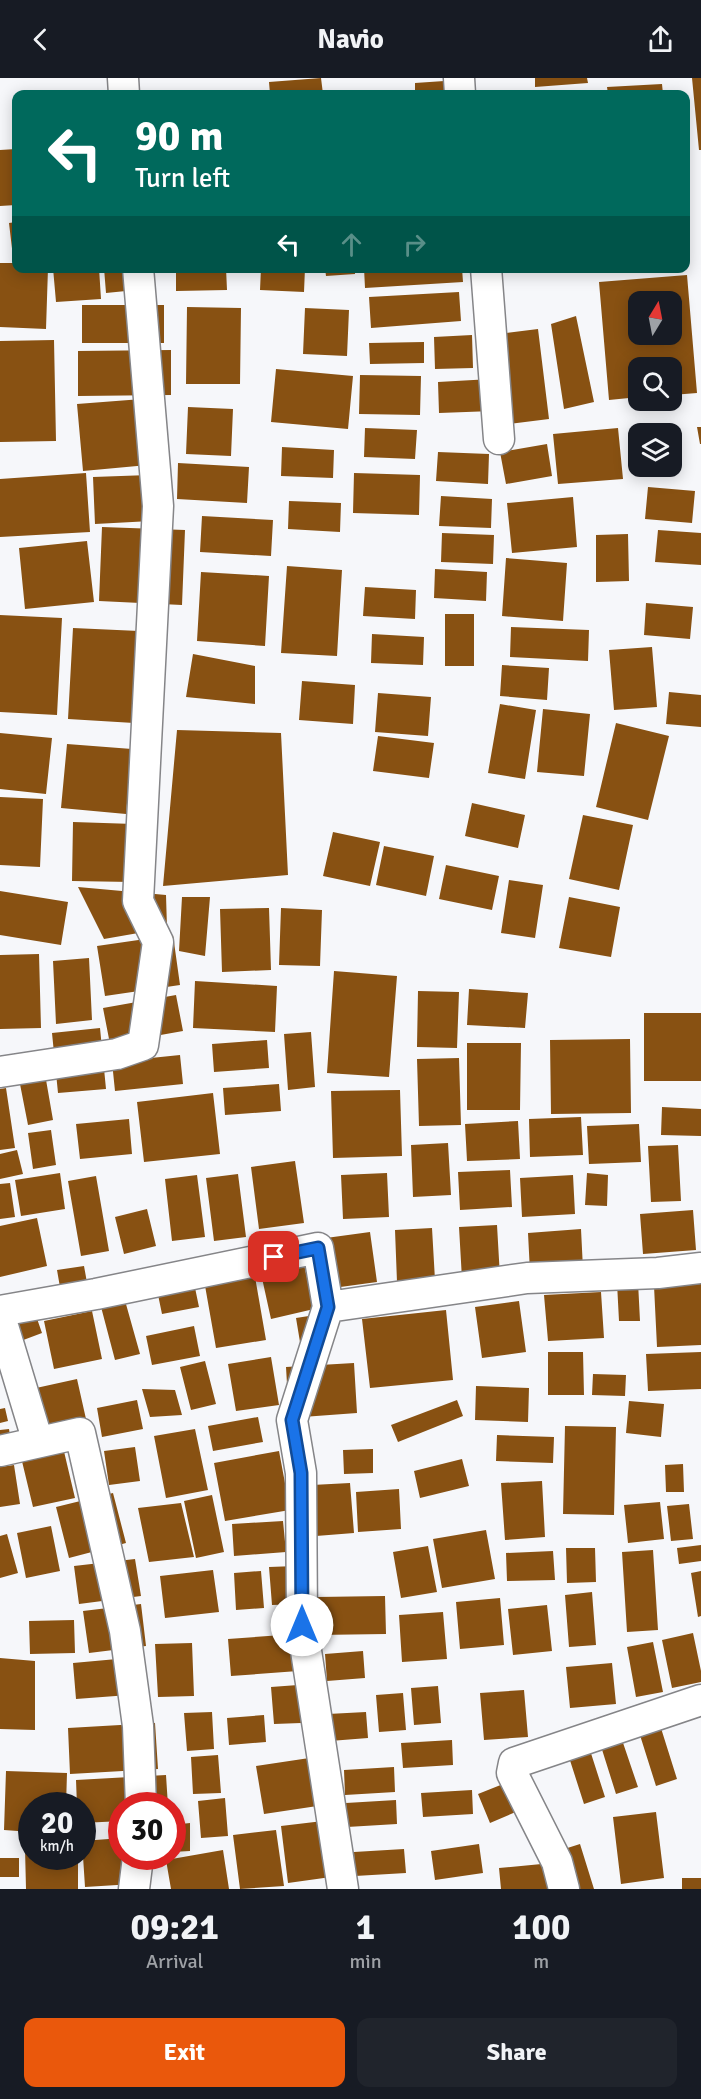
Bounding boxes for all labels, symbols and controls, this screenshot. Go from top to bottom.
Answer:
icon: back [24,23,57,56]
text: Navio [317,23,384,56]
icon: share [644,23,677,56]
text: 90 m [135,111,224,162]
icon: left [36,114,114,192]
text: Turn left [135,162,230,195]
icon: left [272,228,305,261]
icon: ahead [335,228,368,261]
icon: right [398,228,431,261]
north arrow [628,291,682,345]
map controls [628,291,682,477]
button: search [628,357,682,411]
button: layers [628,423,682,477]
pin [248,1231,299,1282]
icon: arrive [257,1240,290,1273]
position arrow [270,1593,334,1657]
speed limit sign: 30 [108,1792,186,1870]
text: 20 [41,1805,73,1842]
text: km/h [40,1837,74,1855]
text: 09:21 [131,1905,219,1950]
text: 1 [356,1905,375,1950]
text: 100 [512,1905,570,1950]
text: Arrival [146,1949,203,1974]
text: min [349,1949,382,1974]
text: m [533,1949,549,1974]
button: Exit [24,2018,345,2087]
button: Share [357,2018,677,2087]

